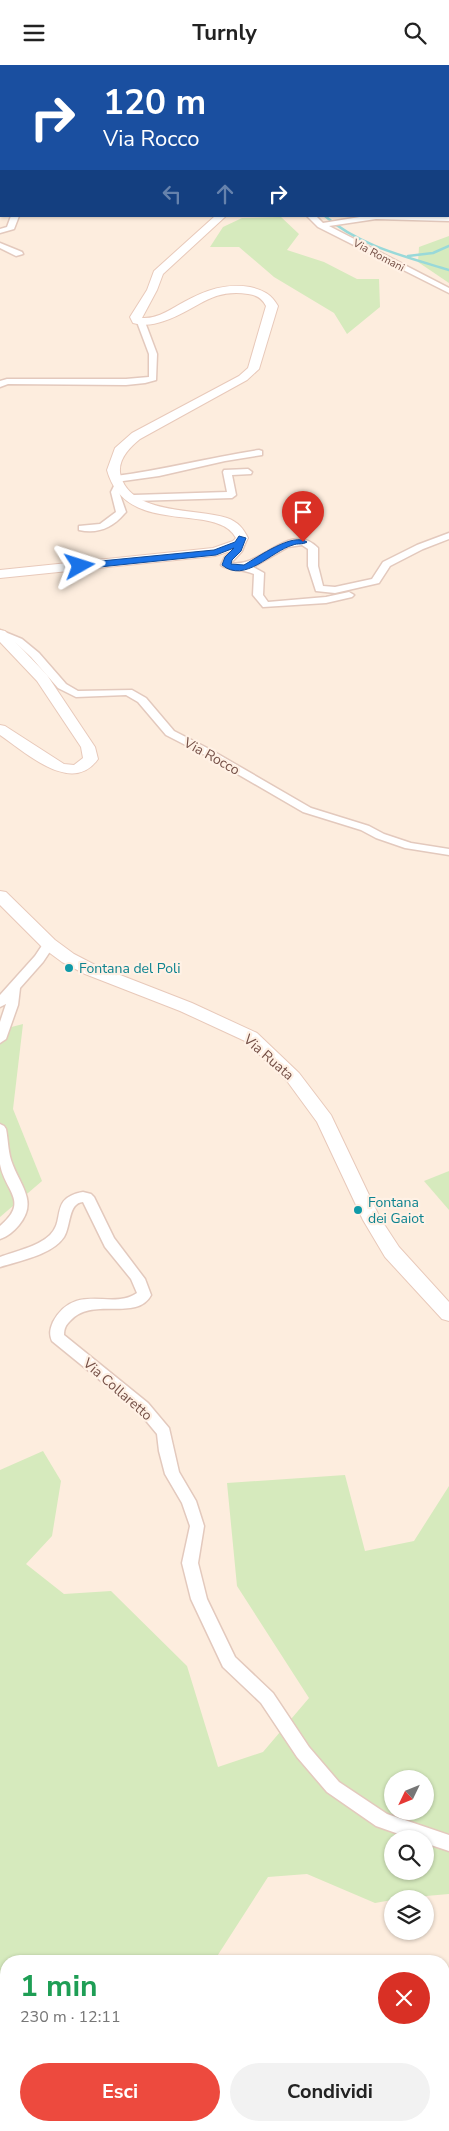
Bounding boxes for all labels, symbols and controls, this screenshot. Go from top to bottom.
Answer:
text: Turnly [192,18,257,48]
icon: menu [20,19,48,47]
icon: search [401,19,429,47]
text: 120 m [103,79,206,126]
icon: right [20,85,85,150]
text: Via Rocco [103,124,199,154]
icon: left [158,180,186,208]
icon: ahead [211,180,239,208]
icon: right [264,180,292,208]
street label: Via Romani [350,235,407,275]
pin [282,491,324,542]
icon: arrive [289,498,317,526]
position arrow [53,539,105,591]
street label: Via Rocco [179,733,243,780]
place label: Fontana del Poli [79,959,181,978]
marker: Fontana del Poli [63,962,75,974]
street label: Via Ruata [239,1030,298,1085]
place label: Fontana dei Gaiot [368,1193,424,1228]
marker: Fontana dei Gaiot [352,1204,364,1216]
street label: Via Collaretto [78,1353,157,1425]
north arrow [384,1770,434,1820]
map controls [384,1770,434,1940]
button: search [384,1830,434,1880]
button: layers [384,1890,434,1940]
text: 1 min [20,1966,98,2007]
button: close [378,1972,430,2024]
text: 230 m · 12:11 [20,2006,121,2028]
button: Esci [20,2063,220,2121]
button: Condividi [230,2063,430,2121]

